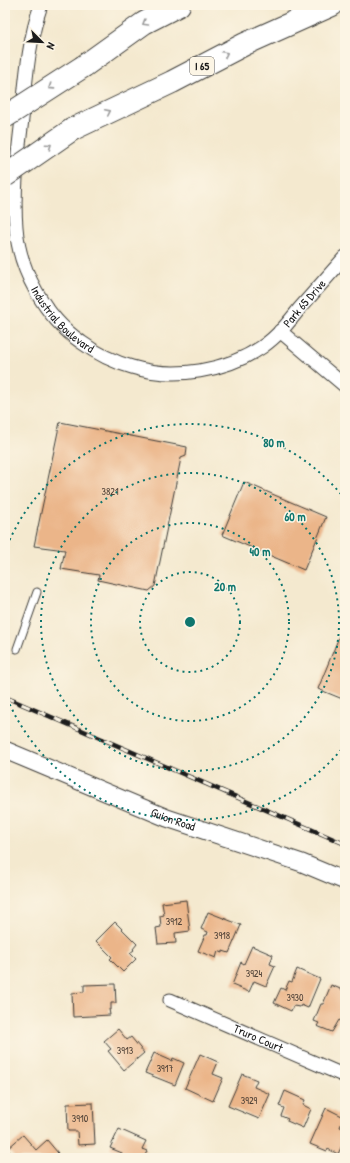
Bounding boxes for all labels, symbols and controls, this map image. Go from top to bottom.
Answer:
one-way arrow [142,19,149,26]
north arrow [22,22,62,62]
text: N [43,41,59,52]
one-way arrow [221,52,228,59]
road number: I 65 [190,57,214,75]
one-way arrow [48,82,55,90]
one-way arrow [104,109,112,117]
one-way arrow [44,143,51,150]
street label: Park 65 Drive [279,275,330,331]
street label: Industrial Boulevard [27,283,98,357]
text: 80 m [263,434,285,451]
house number: 3821 [101,485,119,498]
text: 60 m [284,508,306,525]
text: 40 m [250,543,270,560]
text: 20 m [214,578,236,595]
centre of rings [183,615,197,629]
street label: Guion Road [148,803,198,835]
house number: 3912 [166,915,183,928]
house number: 3918 [214,929,230,942]
house number: 3924 [246,967,263,980]
house number: 3930 [286,991,304,1004]
street label: Truro Court [231,1020,286,1056]
house number: 3913 [117,1044,134,1057]
house number: 3917 [157,1062,173,1075]
house number: 3929 [241,1094,258,1107]
house number: 3910 [72,1112,89,1125]

